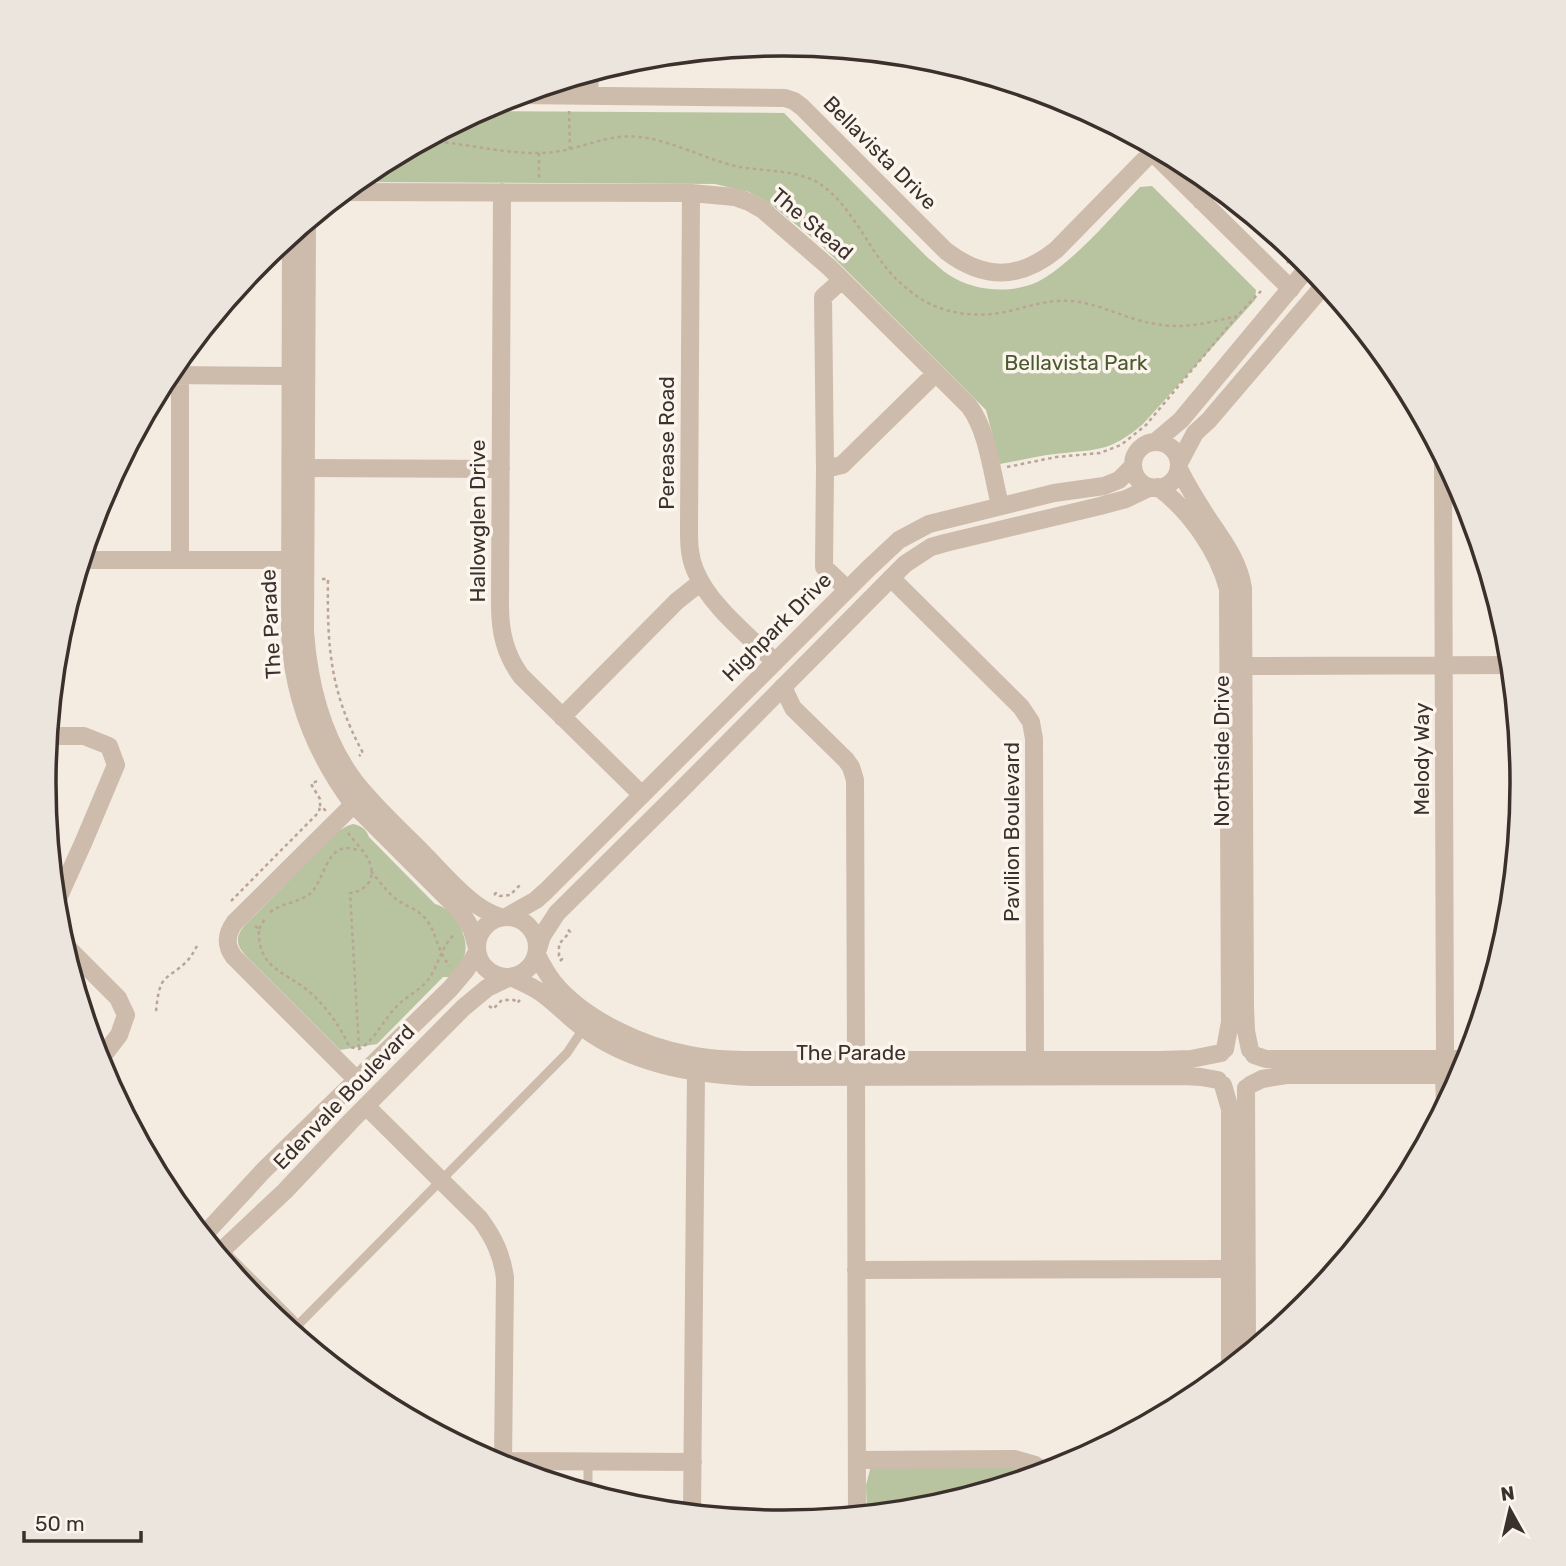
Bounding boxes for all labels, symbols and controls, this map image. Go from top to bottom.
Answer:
street label: Bellavista Drive [818,91,942,215]
street label: The Stead [767,182,858,265]
park label: Bellavista Park [1004,350,1148,375]
street label: Perease Road [654,376,679,510]
street label: Hallowglen Drive [465,440,490,602]
street label: Highpark Drive [717,567,836,686]
street label: The Parade [255,568,286,680]
street label: Northside Drive [1209,675,1234,827]
street label: Melody Way [1409,702,1434,816]
street label: Pavilion Boulevard [999,742,1024,922]
street label: Edenvale Boulevard [268,1019,419,1175]
street label: The Parade [796,1040,906,1065]
north arrow [1475,1475,1545,1545]
text: N [1499,1481,1516,1506]
scale bar [24,1500,142,1544]
text: 50 m [35,1511,85,1536]

